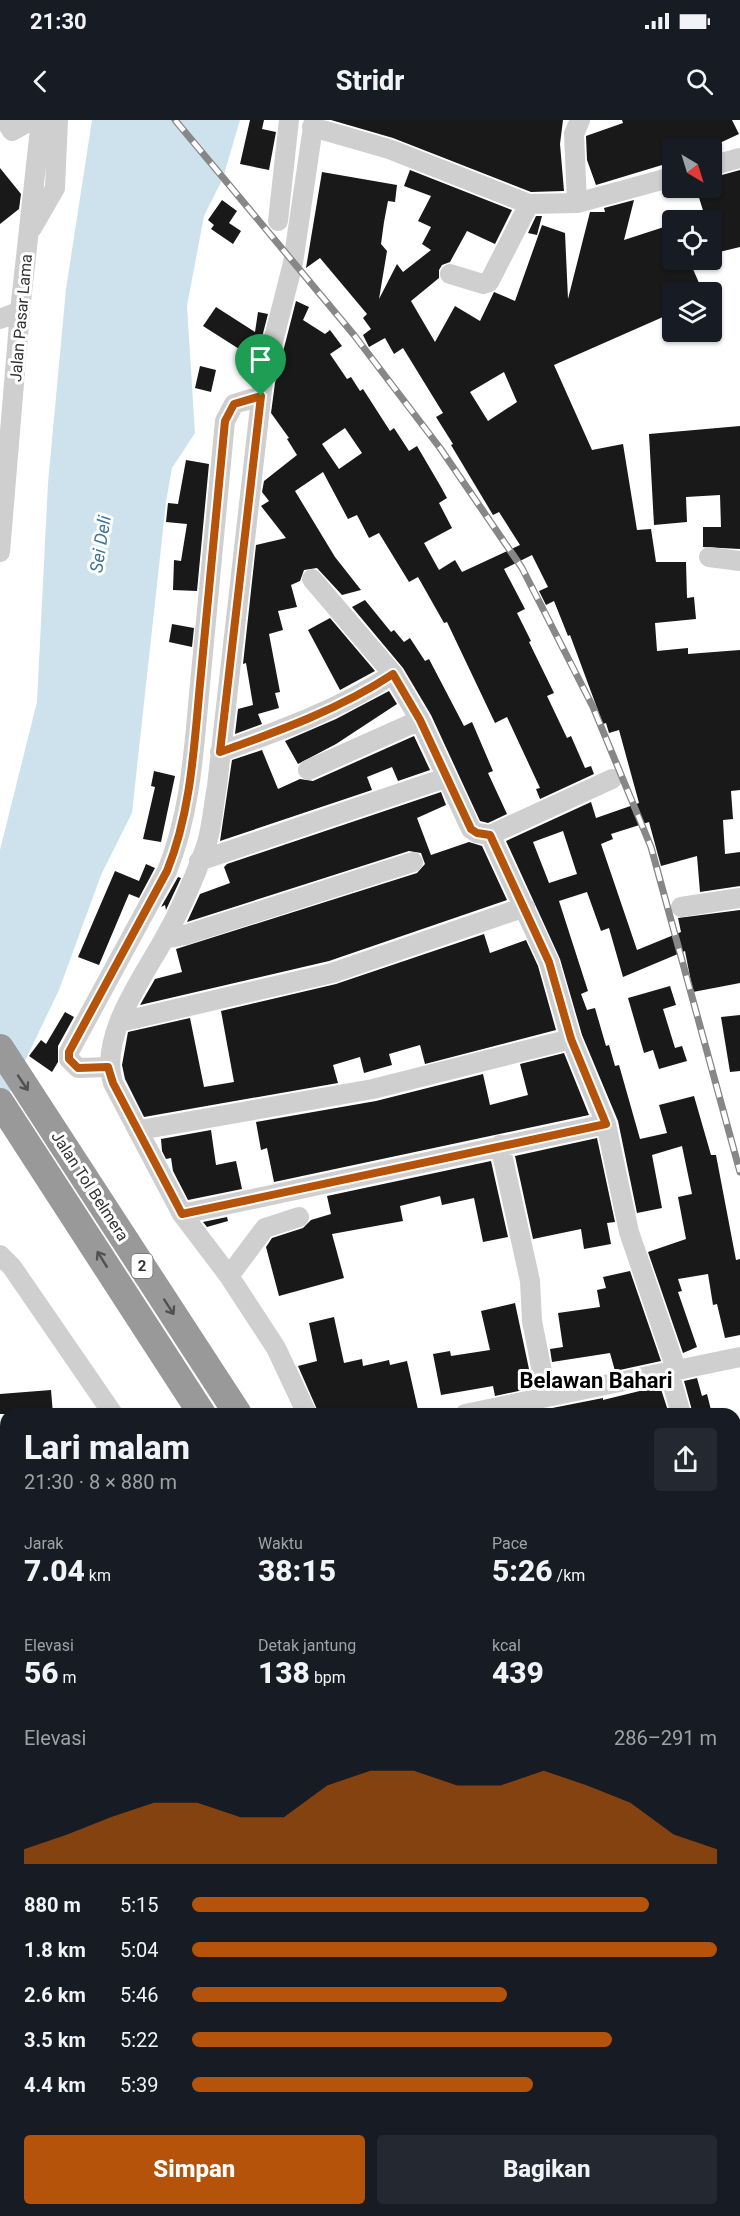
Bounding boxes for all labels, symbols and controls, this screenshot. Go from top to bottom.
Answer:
text: 21:30 [30,9,87,34]
icon: back [24,65,57,98]
text: Stridr [336,65,404,97]
icon: search [683,65,716,98]
north arrow [662,138,722,198]
map controls [662,138,722,342]
button: locate [662,210,722,270]
street label: Jalan Pasar Lama [6,253,36,383]
button: layers [662,282,722,342]
pin [235,334,286,396]
icon: arrive [244,343,277,376]
water label: Sei Deli [85,513,115,574]
one-way arrow [17,1074,29,1091]
street label: Jalan Tol Belmera [47,1128,133,1244]
one-way arrow [95,1251,108,1268]
road number: 2 [132,1254,152,1278]
one-way arrow [163,1299,175,1315]
district label: Belawan Bahari [519,1368,673,1393]
text: Lari malam [24,1428,190,1467]
button: share [654,1428,717,1491]
text: 21:30 · 8 × 880 m [24,1470,177,1494]
text: Jarak [24,1534,63,1553]
text: Waktu [258,1534,303,1553]
text: Pace [492,1534,528,1553]
text: 7.04 [24,1553,85,1588]
text: 38:15 [258,1553,336,1588]
text: 5:26 [492,1553,553,1588]
text: km [85,1566,111,1585]
text: /km [553,1566,585,1585]
text: Elevasi [24,1636,74,1655]
text: Detak jantung [258,1636,356,1655]
text: kcal [492,1636,521,1655]
text: 56 [24,1655,59,1690]
text: 138 [258,1655,310,1690]
text: 439 [492,1655,544,1690]
text: m [59,1668,77,1687]
text: bpm [310,1668,346,1687]
text: Elevasi [24,1726,86,1750]
text: 286–291 m [614,1726,717,1750]
text: 880 m [24,1893,81,1917]
text: 5:15 [120,1893,159,1917]
text: 1.8 km [24,1938,86,1962]
text: 5:04 [120,1938,159,1962]
text: 2.6 km [24,1983,86,2007]
text: 5:46 [120,1983,159,2007]
text: 3.5 km [24,2028,86,2052]
text: 5:22 [120,2028,159,2052]
text: 4.4 km [24,2073,86,2097]
text: 5:39 [120,2073,159,2097]
button: Simpan [24,2135,365,2204]
button: Bagikan [377,2135,717,2204]

